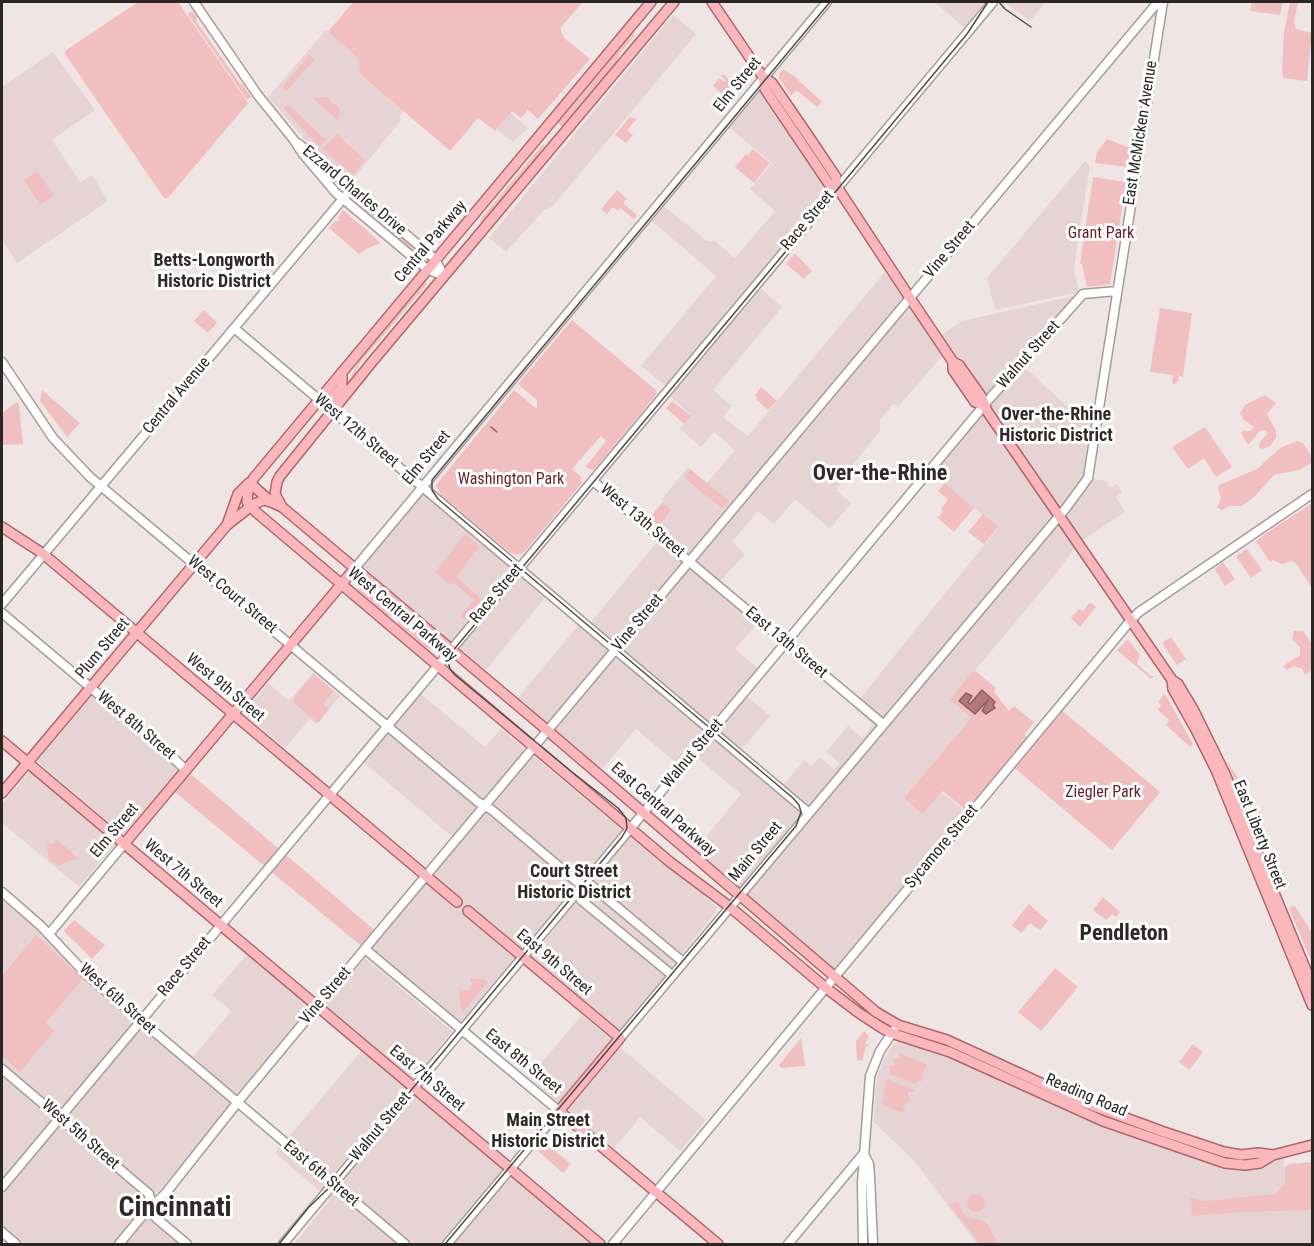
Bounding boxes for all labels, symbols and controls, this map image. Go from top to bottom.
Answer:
street label: Elm Street [710,54,766,116]
street label: East McMicken Avenue [1120,59,1162,207]
street label: Ezzard Charles Drive [298,142,410,240]
street label: Race Street [777,187,839,255]
street label: Central Parkway [391,197,471,287]
street label: Vine Street [920,217,980,283]
park label: Grant Park [1068,224,1134,244]
district label: Betts-Longworth Historic District [153,250,275,292]
street label: Walnut Street [994,317,1064,393]
street label: Central Avenue [139,354,215,438]
street label: West 12th Street [310,390,402,472]
district label: Over-the-Rhine Historic District [999,404,1113,446]
street label: Elm Street [399,427,455,489]
district label: Over-the-Rhine [813,461,947,487]
park label: Washington Park [458,470,564,490]
street label: West 13th Street [596,480,688,562]
street label: West Court Street [183,552,281,638]
street label: Race Street [466,560,528,628]
street label: West Central Parkway [343,564,461,666]
street label: Vine Street [608,590,668,656]
street label: East 13th Street [741,603,831,683]
street label: Plum Street [72,615,134,683]
street label: West 9th Street [182,650,268,726]
street label: West 8th Street [93,688,179,764]
street label: Walnut Street [658,715,728,793]
street label: East Central Parkway [606,759,720,861]
street label: East Liberty Street [1228,778,1290,892]
park label: Ziegler Park [1065,783,1141,803]
street label: Elm Street [87,800,143,862]
street label: Sycamore Street [901,801,983,893]
street label: Main Street [725,818,787,886]
street label: West 7th Street [140,836,226,912]
district label: Court Street Historic District [517,861,631,904]
district label: Pendleton [1080,921,1168,947]
street label: East 9th Street [512,926,596,1000]
street label: Race Street [154,933,216,1001]
street label: West 6th Street [75,960,159,1038]
street label: Vine Street [296,963,356,1029]
street label: East 8th Street [481,1025,565,1099]
street label: East 7th Street [385,1042,469,1116]
street label: Reading Road [1042,1070,1130,1122]
street label: Walnut Street [346,1088,416,1166]
street label: West 5th Street [37,1096,123,1174]
district label: Main Street Historic District [491,1110,605,1152]
street label: East 6th Street [279,1137,363,1211]
district label: Cincinnati [118,1192,232,1226]

